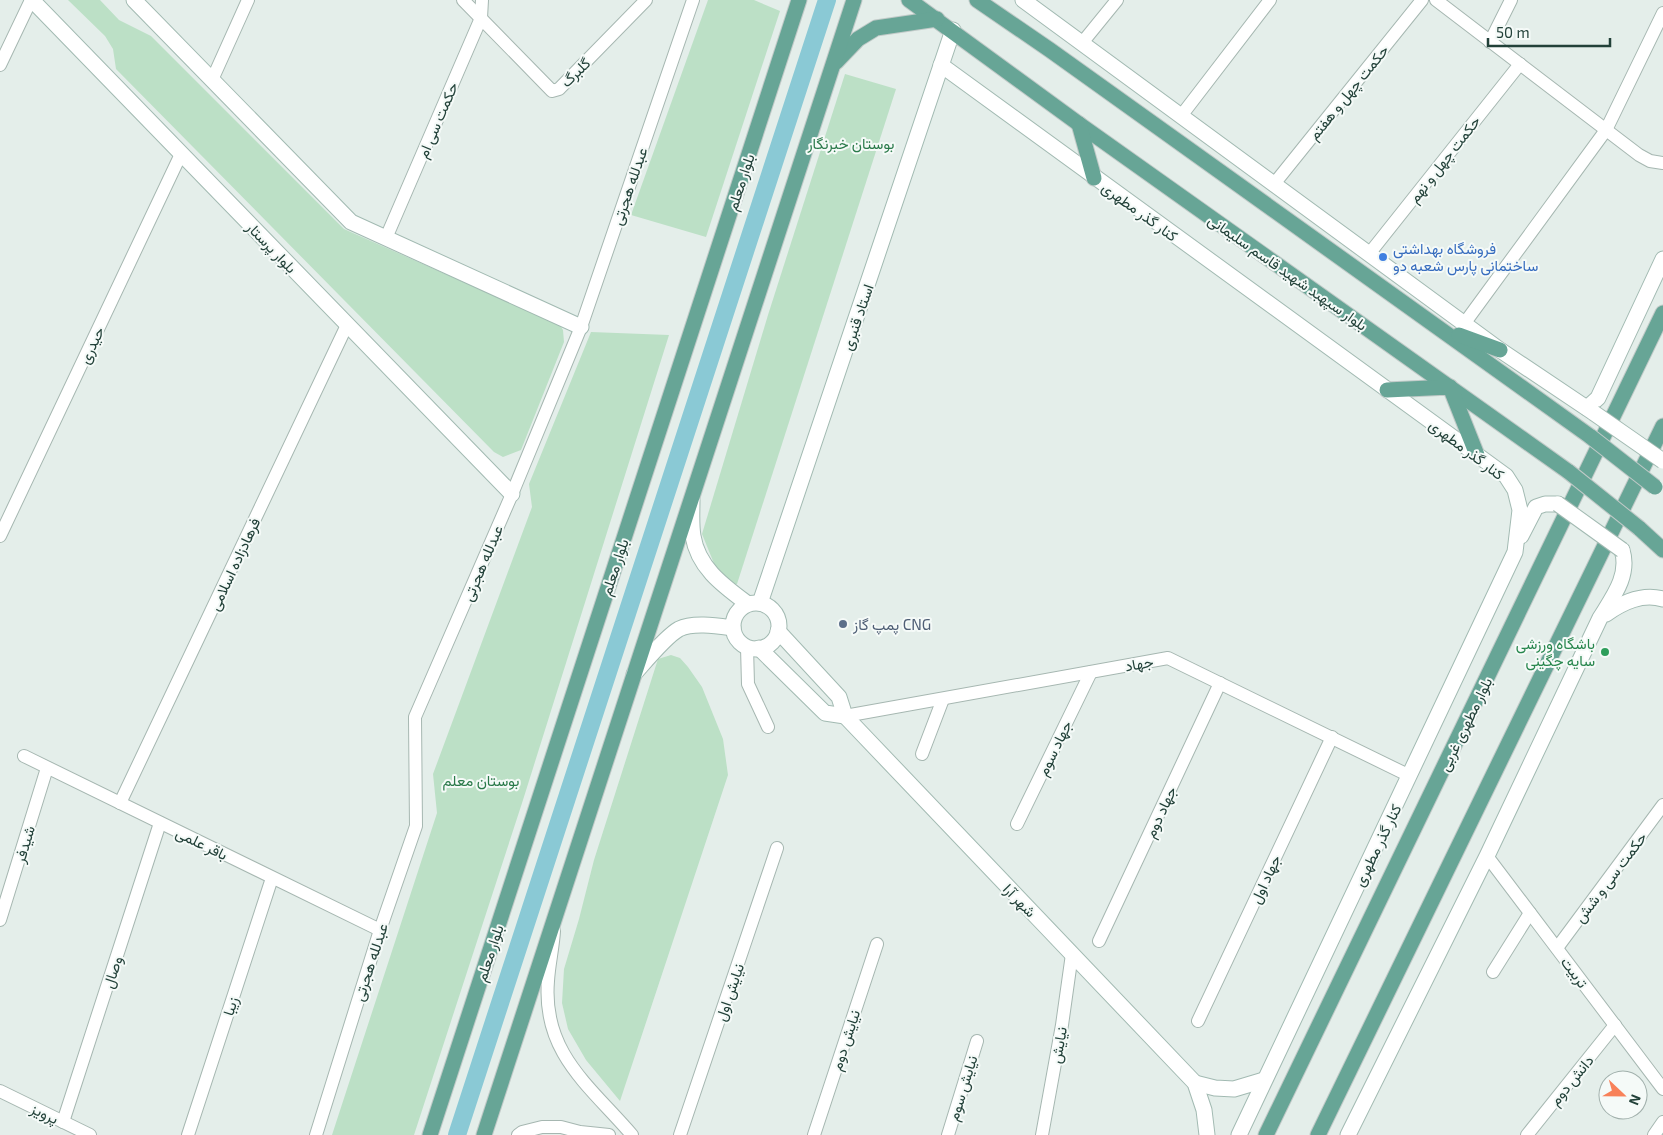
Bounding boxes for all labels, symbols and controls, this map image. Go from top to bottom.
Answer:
scale bar [1488,15,1610,47]
text: 50 m [1496,23,1530,41]
street label: حکمت چهل و هفتم [1304,41,1393,145]
street label: گلبرگ [556,53,594,91]
street label: حکمت سی ام [413,79,463,162]
street label: حکمت چهل و نهم [1404,112,1485,207]
park label: بوستان خبرنگار [806,134,895,153]
street label: عبدلله هجرتی [607,145,653,228]
street label: بلوار معلم [722,151,760,213]
street label: کنار گذر مطهری [1097,178,1182,246]
street label: بلوار سپهبد شهید قاسم سلیمانی [1204,210,1371,336]
street label: بلوار پرستار [241,217,301,278]
place label: فروشگاه بهداشتی ساختمانی پارس شعبه دو [1393,239,1538,276]
marker: فروشگاه بهداشتی ساختمانی پارس شعبه دو [1377,251,1389,263]
street label: استاد قنبری [837,281,879,353]
street label: حیدری [75,323,109,367]
street label: کنار گذر مطهری [1425,415,1508,485]
street label: فرهادزاده اسلامی [205,515,265,614]
street label: عبدلله هجرتی [458,522,508,605]
street label: بلوار معلم [596,536,634,598]
place label: پمپ گاز CNG [852,615,931,635]
marker: پمپ گاز CNG [837,618,849,630]
place label: باشگاه ورزشى سايه چگينى [1516,634,1595,671]
marker: باشگاه ورزشى سايه چگينى [1599,646,1611,658]
street label: جهاد [1123,652,1155,675]
street label: بلوار مطهری غربی [1435,674,1497,775]
street label: جهاد سوم [1033,717,1077,780]
park label: بوستان معلم [443,771,519,791]
street label: جهاد دوم [1140,783,1182,841]
street label: کنار گذر مطهری [1349,801,1407,890]
street label: شیدفر [10,823,39,866]
street label: باقر علمی [172,823,231,865]
street label: حکمت سی و شش [1570,828,1652,927]
street label: جهاد اول [1246,852,1285,907]
street label: شهر آرا [999,880,1040,921]
street label: عبدلله هجرتی [349,921,393,1004]
street label: بلوار معلم [471,922,509,984]
street label: تربیت [1557,953,1593,992]
street label: وصال [98,954,127,991]
street label: نیایش اول [711,961,749,1024]
street label: زیبا [219,994,242,1018]
street label: نیایش دوم [827,1007,865,1073]
street label: نيايش [1046,1025,1072,1065]
street label: دانش دوم [1545,1051,1598,1110]
street label: نیایش سوم [944,1053,982,1124]
north arrow [1598,1070,1648,1120]
text: N [1626,1092,1645,1108]
street label: پرویز [27,1098,62,1129]

